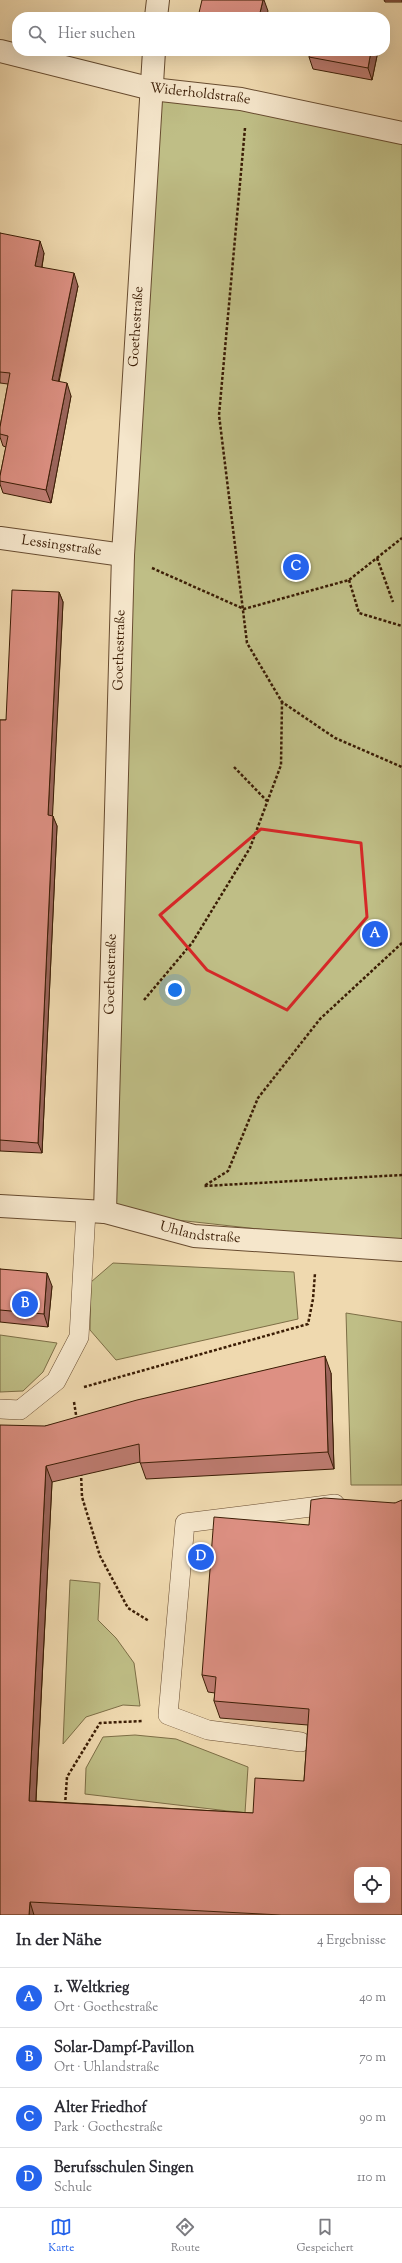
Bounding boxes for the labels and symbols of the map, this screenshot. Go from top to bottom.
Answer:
street label: Widerholdstraße [148,79,252,111]
street label: Goethestraße [125,286,150,368]
street label: Lessingstraße [20,531,103,562]
pin: C [283,552,309,582]
street label: Goethestraße [109,609,131,691]
pin: A [362,919,388,949]
street label: Goethestraße [100,933,123,1015]
your location [165,980,185,1000]
street label: Uhlandstraße [157,1217,241,1249]
pin: B [12,1289,38,1319]
pin: D [188,1542,214,1572]

